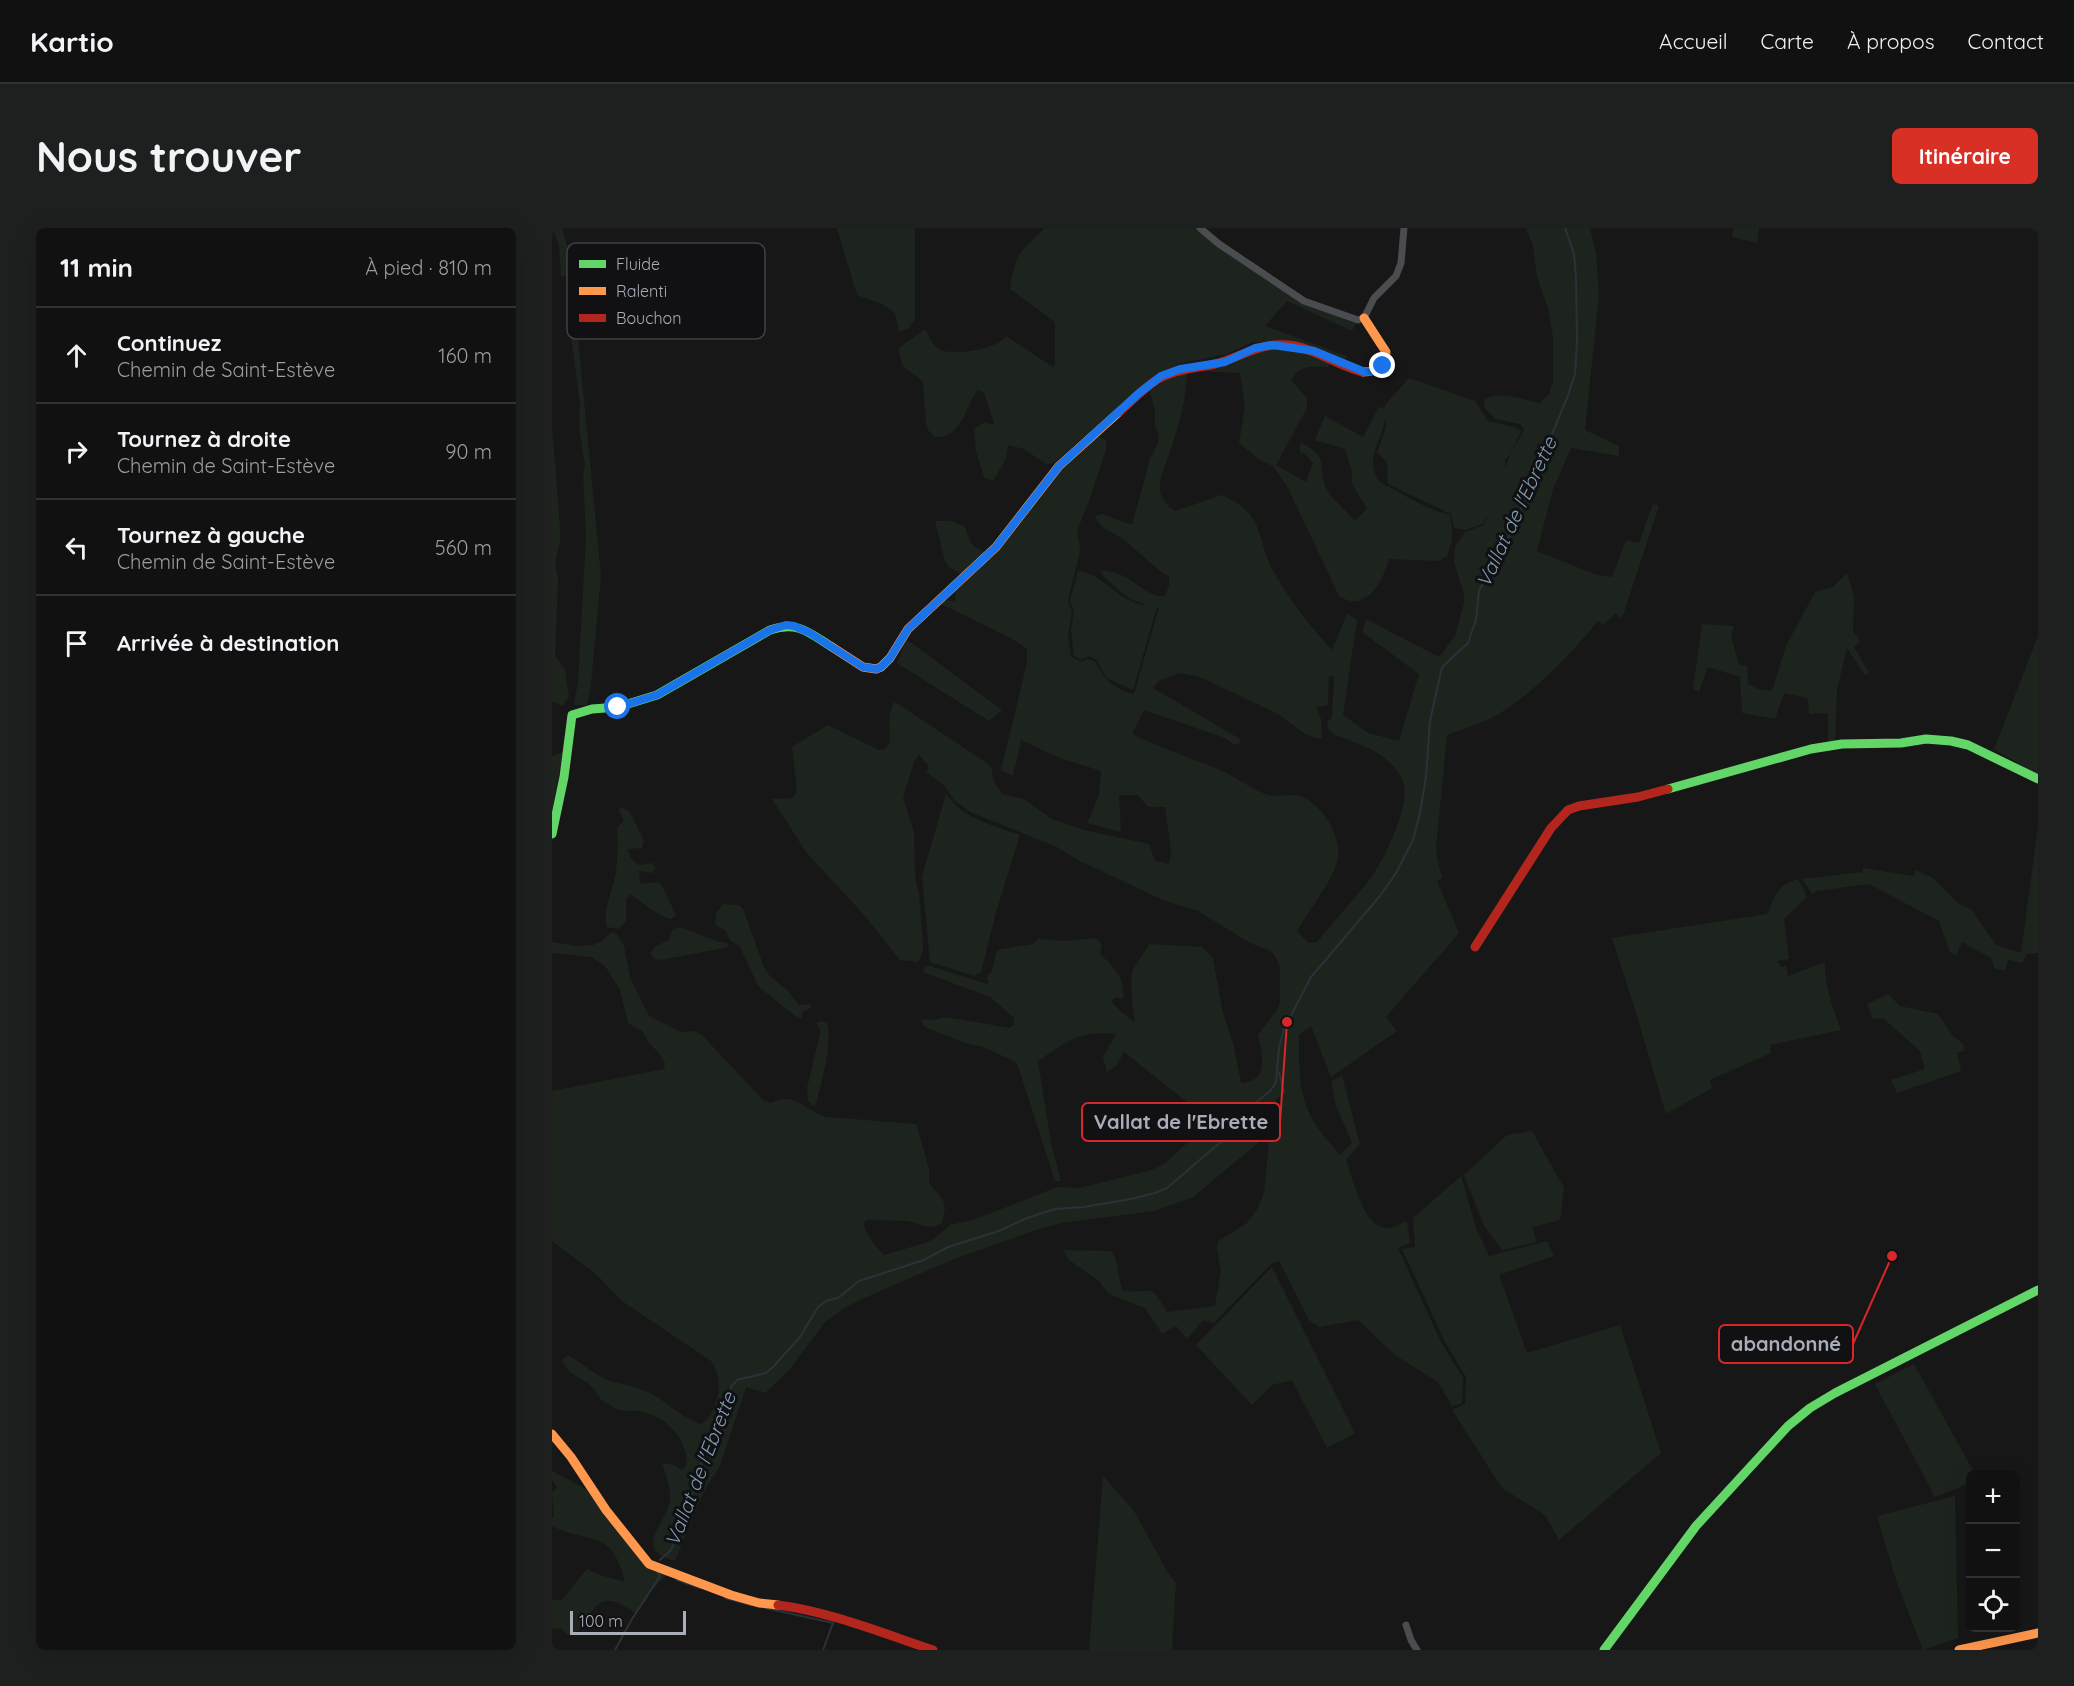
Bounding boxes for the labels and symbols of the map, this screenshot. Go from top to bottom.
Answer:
legend [567,243,765,339]
text: Fluide [616,254,660,274]
text: Ralenti [616,281,667,301]
text: Bouchon [616,308,681,328]
route end [1369,352,1395,378]
water label: Vallat de l'Ebrette [1470,432,1562,591]
route start [604,693,630,719]
callout: Vallat de l'Ebrette [1082,1103,1280,1141]
text: Vallat de l'Ebrette [1094,1109,1268,1134]
callout: abandonné [1719,1325,1853,1363]
text: abandonné [1731,1331,1841,1356]
water label: Vallat de l'Ebrette [659,1388,741,1550]
scale bar [570,1608,686,1636]

